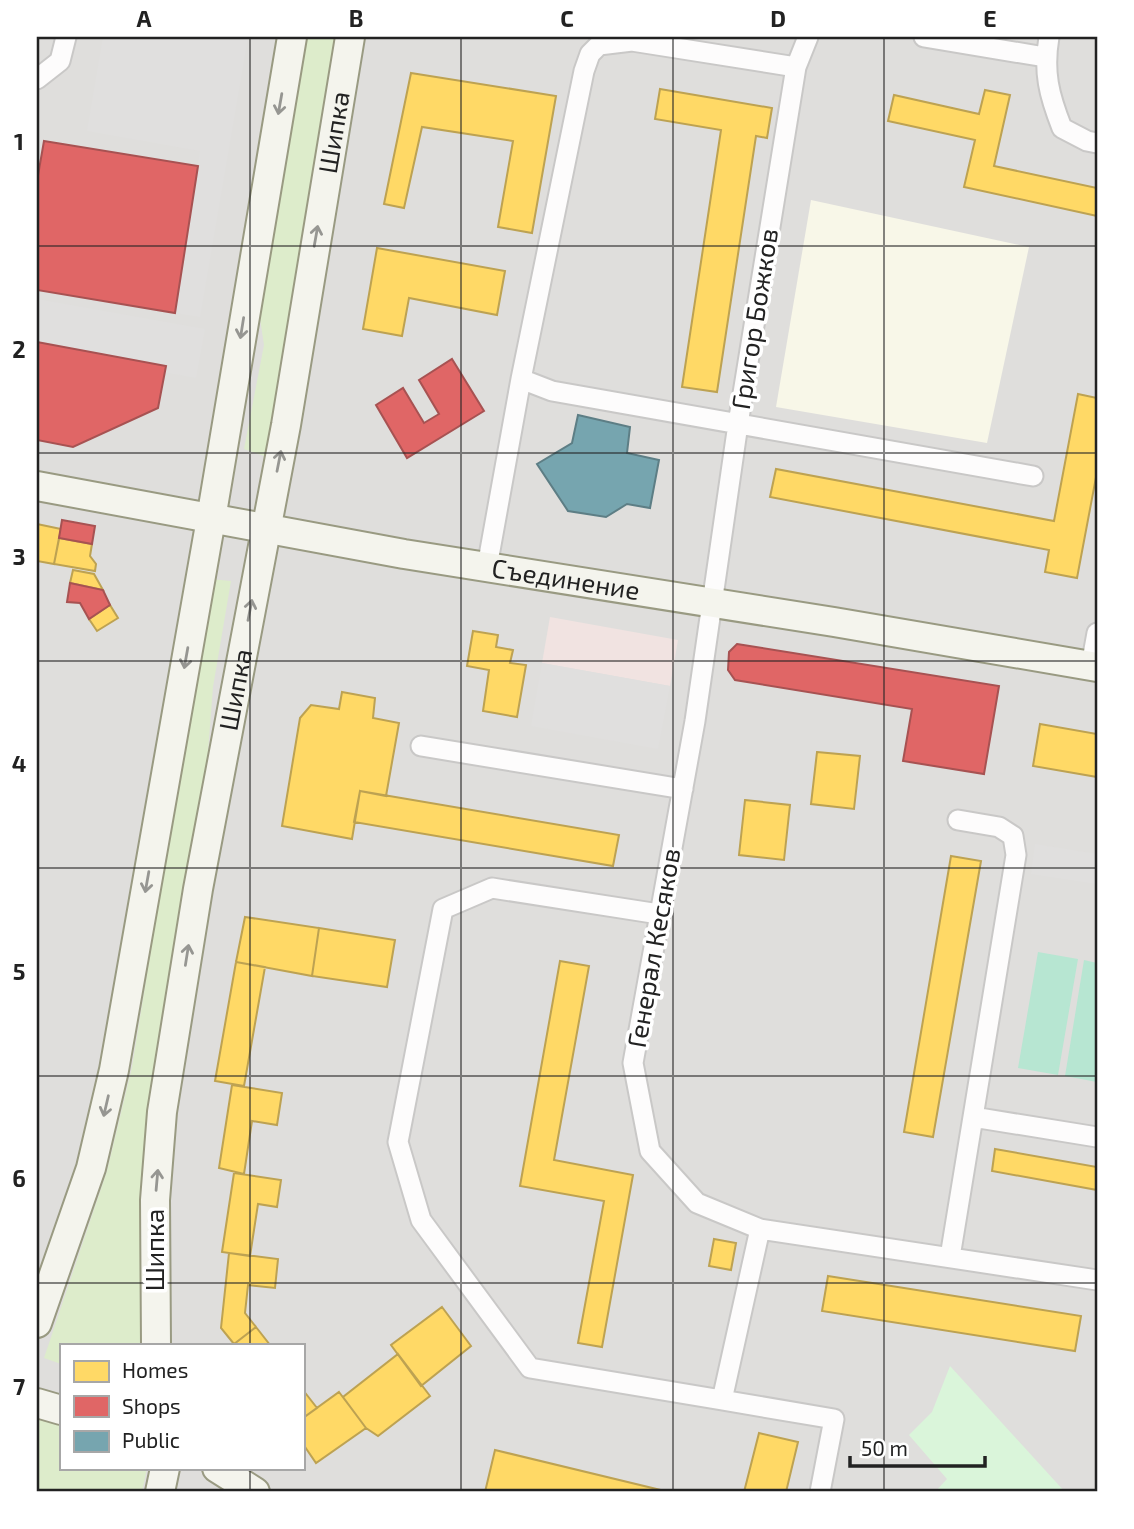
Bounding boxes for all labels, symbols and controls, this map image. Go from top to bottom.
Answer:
text: A [136,4,152,32]
text: B [349,4,363,32]
text: C [560,4,574,32]
text: D [770,4,786,32]
text: E [983,4,997,32]
street label: Шипка [311,89,355,175]
one-way arrow [273,92,286,115]
text: 1 [14,127,24,155]
one-way arrow [310,226,323,248]
street label: Григор Божков [724,226,783,411]
one-way arrow [235,316,248,339]
text: 2 [12,335,26,363]
one-way arrow [272,450,286,473]
text: 3 [12,542,26,570]
street label: Съединение [490,551,642,605]
one-way arrow [243,599,257,622]
one-way arrow [179,646,192,669]
street label: Шипка [211,646,257,733]
text: 4 [12,749,26,777]
street label: Генерал Кесяков [620,846,685,1050]
one-way arrow [139,870,153,893]
one-way arrow [181,944,194,967]
text: 5 [13,957,25,985]
one-way arrow [98,1094,112,1117]
text: 6 [12,1164,26,1192]
one-way arrow [151,1169,164,1192]
street label: Шипка [138,1209,169,1291]
legend [60,1344,304,1470]
text: Homes [122,1357,188,1382]
text: 7 [13,1372,25,1400]
text: Shops [122,1393,181,1418]
scale bar [850,1424,985,1468]
text: Public [122,1427,180,1452]
text: 50 m [861,1435,908,1460]

